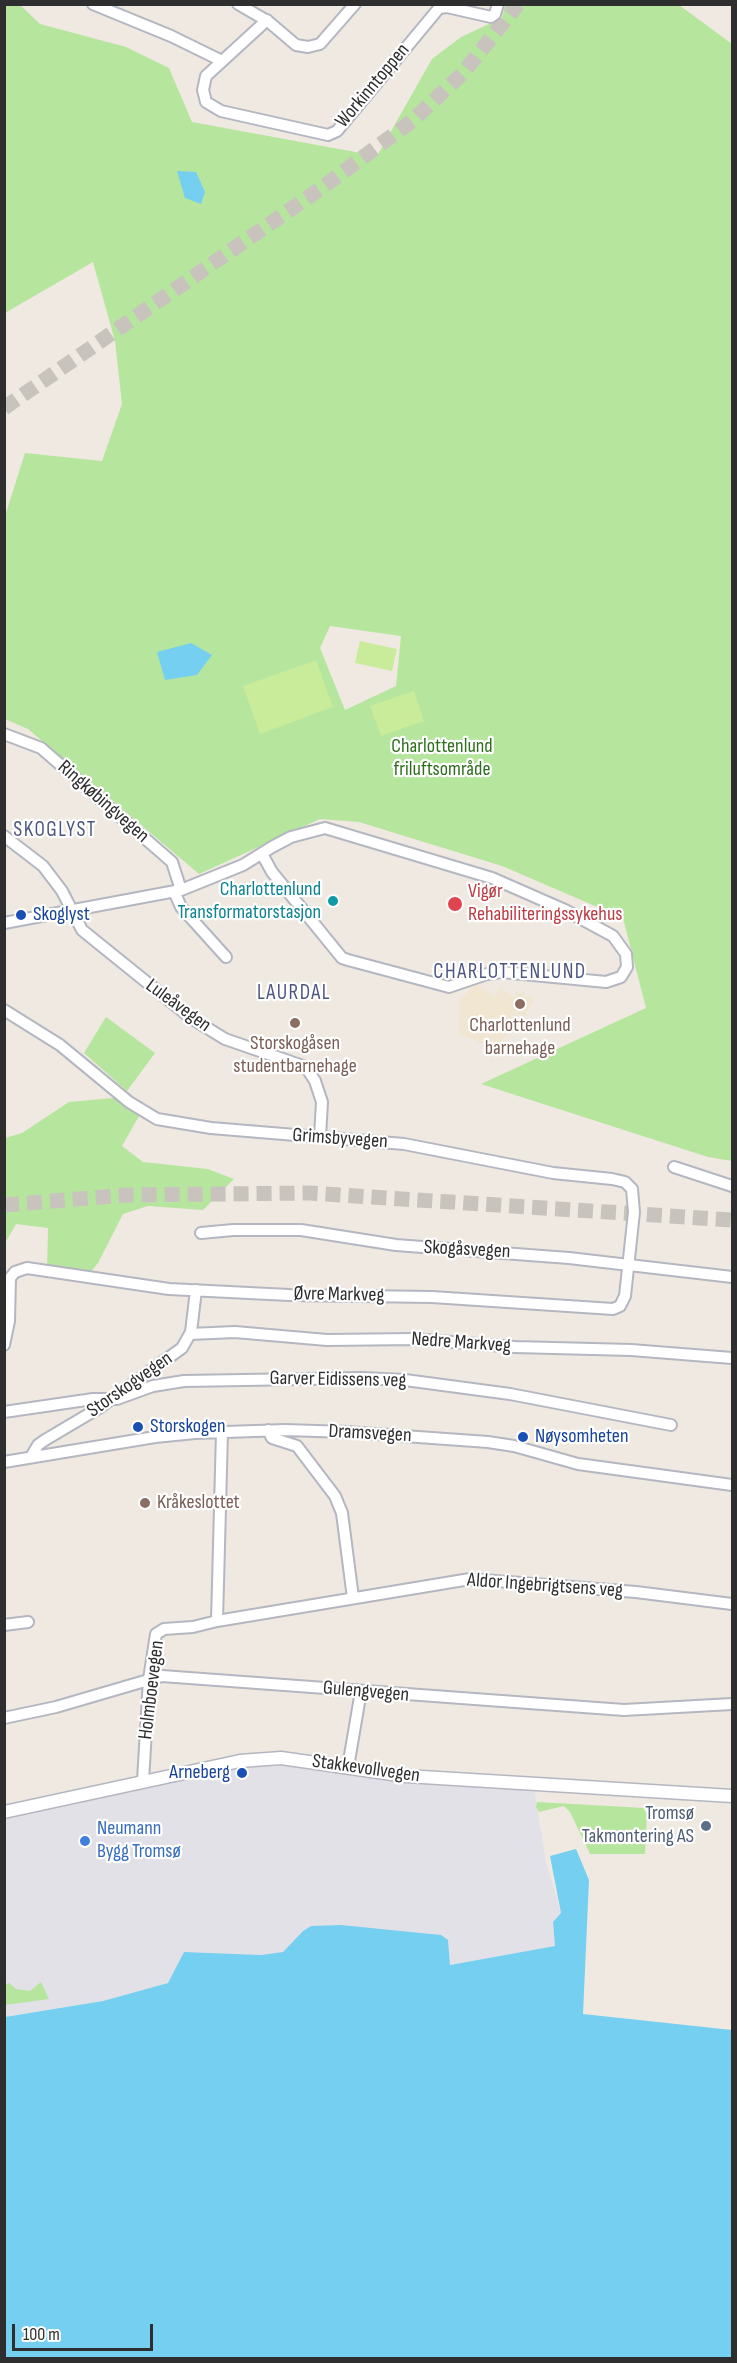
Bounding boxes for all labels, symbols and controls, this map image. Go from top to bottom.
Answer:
street label: Workinntoppen [331,39,415,133]
park label: Charlottenlund friluftsområde [391,735,493,782]
street label: Ringkøbingvegen [52,756,154,848]
district label: SKOGLYST [13,818,97,844]
place label: Charlottenlund Transformatorstasjon [177,878,321,925]
place label: Vigør Rehabiliteringssykehus [468,880,622,927]
marker: Charlottenlund Transformatorstasjon [326,894,340,908]
marker: Vigør Rehabiliteringssykehus [446,895,464,913]
place label: Skoglyst [33,903,90,927]
marker: Skoglyst [14,908,28,922]
district label: CHARLOTTENLUND [433,960,587,986]
street label: Luleåvegen [141,974,215,1038]
district label: LAURDAL [257,981,331,1007]
marker: Charlottenlund barnehage [513,997,527,1011]
place label: Charlottenlund barnehage [469,1014,571,1061]
marker: Storskogåsen studentbarnehage [288,1016,302,1030]
place label: Storskogåsen studentbarnehage [233,1032,357,1079]
street label: Grimsbyvegen [292,1124,388,1154]
street label: Skogåsvegen [423,1236,511,1264]
street label: Øvre Markveg [293,1282,385,1308]
street label: Nedre Markveg [410,1328,512,1358]
street label: Storskogvegen [83,1347,177,1423]
street label: Garver Eidissens veg [269,1367,407,1393]
place label: Storskogen [150,1415,225,1439]
marker: Storskogen [131,1420,145,1434]
street label: Dramsvegen [328,1420,412,1448]
place label: Nøysomheten [535,1425,628,1449]
marker: Nøysomheten [516,1430,530,1444]
place label: Kråkeslottet [157,1491,240,1515]
marker: Kråkeslottet [138,1496,152,1510]
street label: Aldor Ingebrigtsens veg [466,1569,624,1603]
street label: Holmboevegen [134,1639,170,1741]
street label: Gulengvegen [322,1676,410,1708]
street label: Stakkevollvegen [311,1750,421,1788]
place label: Arneberg [169,1761,230,1785]
marker: Arneberg [235,1766,249,1780]
place label: Tromsø Takmontering AS [582,1802,694,1849]
place label: Neumann Bygg Tromsø [97,1817,181,1864]
marker: Tromsø Takmontering AS [699,1819,713,1833]
marker: Neumann Bygg Tromsø [78,1834,92,1848]
scale bar [15,2312,156,2350]
text: 100 m [23,2324,60,2345]

